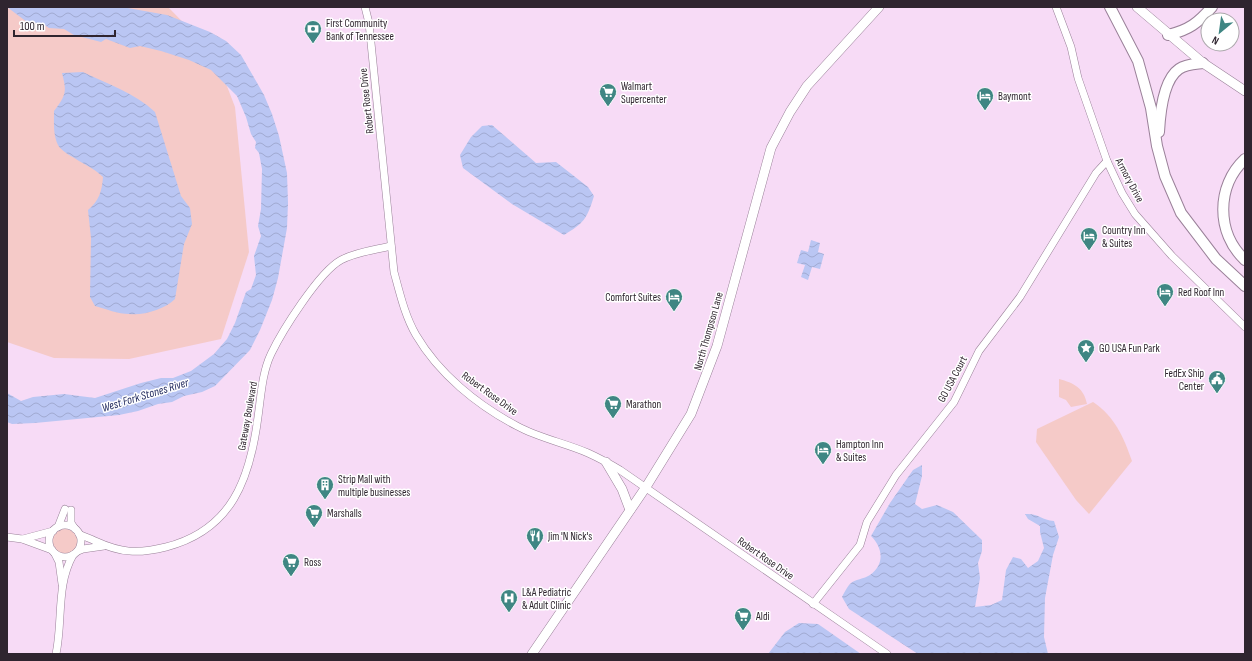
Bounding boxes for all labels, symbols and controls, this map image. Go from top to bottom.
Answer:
scale bar [14,12,115,38]
north arrow [1200,12,1240,52]
place label: First Community Bank of Tennessee [326,17,394,43]
text: 100 m [20,19,45,34]
bank icon: First Community Bank of Tennessee [303,19,323,44]
text: N [1210,33,1221,47]
street label: Robert Rose Drive [357,68,376,134]
place label: Walmart Supercenter [621,80,667,106]
supermarket icon: Walmart Supercenter [598,82,618,107]
hotel icon: Baymont [975,86,995,111]
place label: Baymont [998,90,1032,103]
street label: Armory Drive [1112,155,1147,205]
place label: Country Inn & Suites [1102,224,1146,250]
hotel icon: Country Inn & Suites [1079,226,1099,251]
hotel icon: Red Roof Inn [1155,282,1175,307]
place label: Red Roof Inn [1178,286,1225,299]
hotel icon: Comfort Suites [664,287,684,312]
street label: North Thompson Lane [691,290,726,372]
place label: Comfort Suites [605,291,661,304]
place icon: GO USA Fun Park [1076,338,1096,363]
place label: GO USA Fun Park [1099,342,1160,355]
street label: GO USA Court [935,353,970,405]
place label: FedEx Ship Center [1165,367,1204,393]
street label: Robert Rose Drive [459,369,520,418]
public building icon: FedEx Ship Center [1207,369,1227,394]
water label: West Fork Stones River [100,375,191,416]
street label: Gateway Boulevard [235,380,260,452]
supermarket icon: Marathon [603,394,623,419]
place label: Marathon [626,398,662,411]
place label: Hampton Inn & Suites [836,438,884,464]
hotel icon: Hampton Inn & Suites [813,440,833,465]
place label: Strip Mall with multiple businesses [338,473,410,499]
building icon: Strip Mall with multiple businesses [315,475,335,500]
supermarket icon: Marshalls [304,503,324,528]
place label: Marshalls [327,507,362,520]
restaurant icon: Jim 'N Nick's [525,526,545,551]
place label: Jim 'N Nick's [547,530,592,543]
street label: Robert Rose Drive [735,534,796,583]
supermarket icon: Ross [281,552,301,577]
place label: Ross [304,556,321,569]
place label: L&A Pediatric & Adult Clinic [522,586,571,612]
hospital icon: L&A Pediatric & Adult Clinic [499,588,519,613]
supermarket icon: Aldi [733,606,753,631]
place label: Aldi [755,610,770,623]

